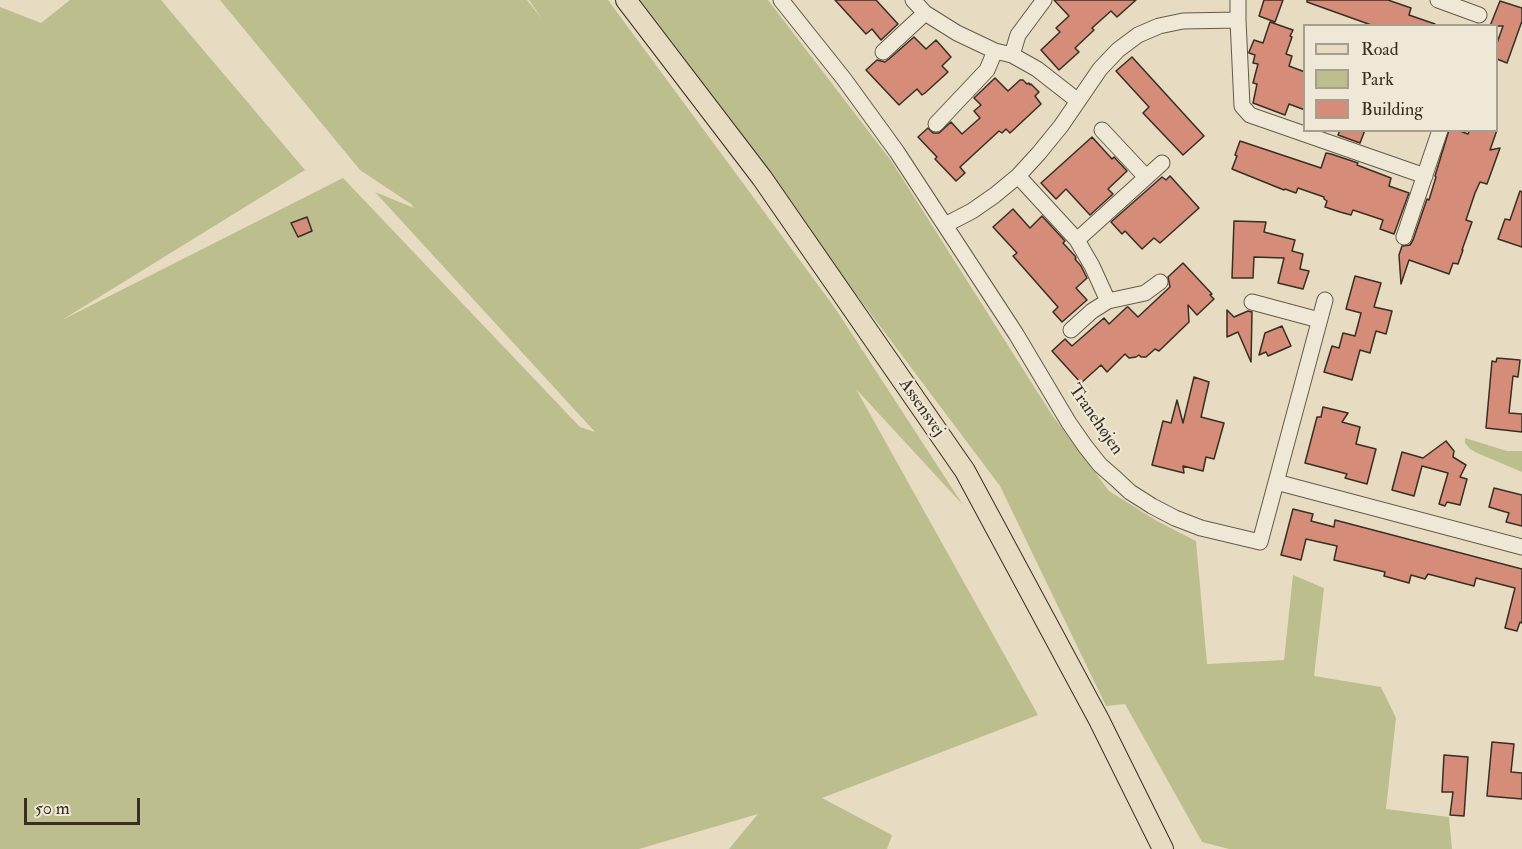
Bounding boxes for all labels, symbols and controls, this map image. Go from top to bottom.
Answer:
legend [1303,24,1498,132]
text: Road [1361,38,1399,61]
text: Park [1361,68,1394,91]
text: Building [1361,98,1423,121]
street label: Assensvej [893,375,949,441]
street label: Tranehøjen [1063,380,1127,460]
scale bar [27,786,142,824]
text: 50 m [35,797,70,820]

